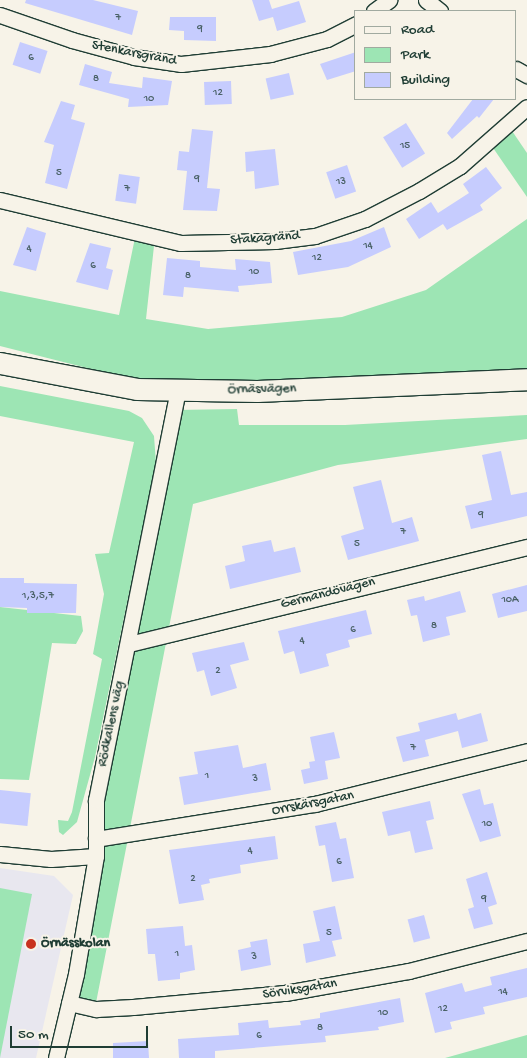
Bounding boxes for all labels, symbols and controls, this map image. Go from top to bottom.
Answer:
legend [354,10,517,100]
house number: 7 [115,11,121,25]
text: Road [401,21,434,39]
house number: 9 [197,22,203,36]
street label: Stenkarsgränd [90,38,178,70]
text: Park [401,46,430,64]
house number: 6 [28,51,34,65]
text: Building [401,71,450,89]
house number: 8 [93,72,99,86]
house number: 12 [213,86,223,100]
house number: 10 [144,92,154,106]
house number: 15 [400,139,410,153]
house number: 5 [56,166,62,180]
house number: 9 [194,172,200,186]
house number: 13 [336,175,346,189]
house number: 7 [124,182,130,196]
street label: Stakagränd [230,228,300,250]
house number: 14 [363,239,373,253]
house number: 4 [26,242,32,256]
house number: 12 [312,251,322,265]
house number: 6 [90,259,96,273]
house number: 10 [249,265,259,279]
house number: 8 [185,269,191,283]
street label: Örnäsvägen [227,381,297,399]
house number: 9 [478,508,484,522]
house number: 7 [400,525,406,539]
house number: 5 [354,537,360,551]
street label: Germandövägen [279,574,377,614]
house number: 1,3,5,7 [22,589,54,603]
house number: 10A [501,593,519,607]
house number: 8 [431,619,437,633]
house number: 6 [350,623,356,637]
house number: 4 [299,634,305,648]
house number: 2 [215,664,221,678]
street label: Rödkallens väg [95,680,129,768]
house number: 7 [410,741,416,755]
house number: 1 [205,769,209,783]
house number: 3 [252,772,258,786]
street label: Orrskärsgatan [270,788,356,820]
house number: 10 [482,817,492,831]
house number: 4 [247,844,253,858]
house number: 6 [336,855,342,869]
house number: 2 [190,872,196,886]
house number: 9 [481,892,487,906]
house number: 5 [326,926,332,940]
place label: Örnässkolan [41,936,110,952]
marker: Örnässkolan [25,938,37,950]
house number: 1 [175,947,179,961]
house number: 3 [251,950,257,964]
street label: Sörviksgatan [262,976,338,1004]
house number: 14 [498,985,508,999]
house number: 12 [438,1002,448,1016]
house number: 10 [378,1006,388,1020]
scale bar [12,1016,150,1048]
house number: 8 [317,1021,323,1035]
text: 50 m [18,1026,49,1044]
house number: 6 [256,1029,262,1043]

